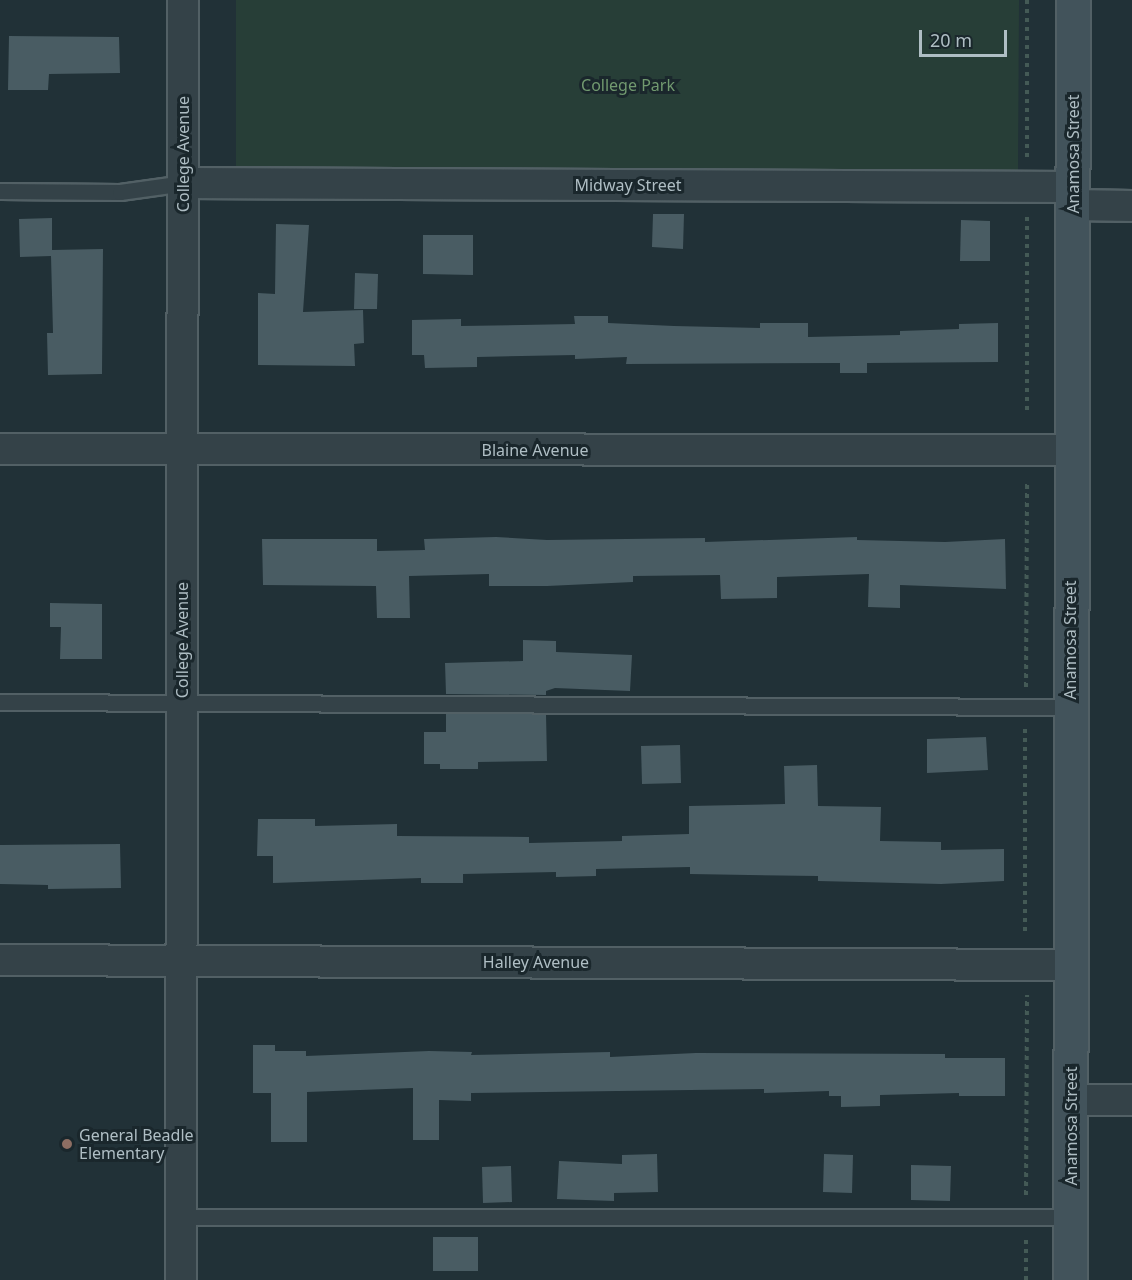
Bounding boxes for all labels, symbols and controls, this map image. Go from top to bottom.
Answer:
scale bar [922,18,1010,56]
text: 20 m [930,28,972,52]
park label: College Park [581,75,675,95]
street label: Anamosa Street [1063,94,1083,214]
street label: College Avenue [173,96,193,212]
street label: Midway Street [574,175,682,195]
street label: Blaine Avenue [482,440,588,460]
street label: Anamosa Street [1060,580,1080,700]
street label: College Avenue [172,582,192,698]
street label: Halley Avenue [483,952,589,972]
street label: Anamosa Street [1061,1066,1081,1186]
place label: General Beadle Elementary [79,1125,194,1163]
marker: General Beadle Elementary [60,1137,74,1151]

